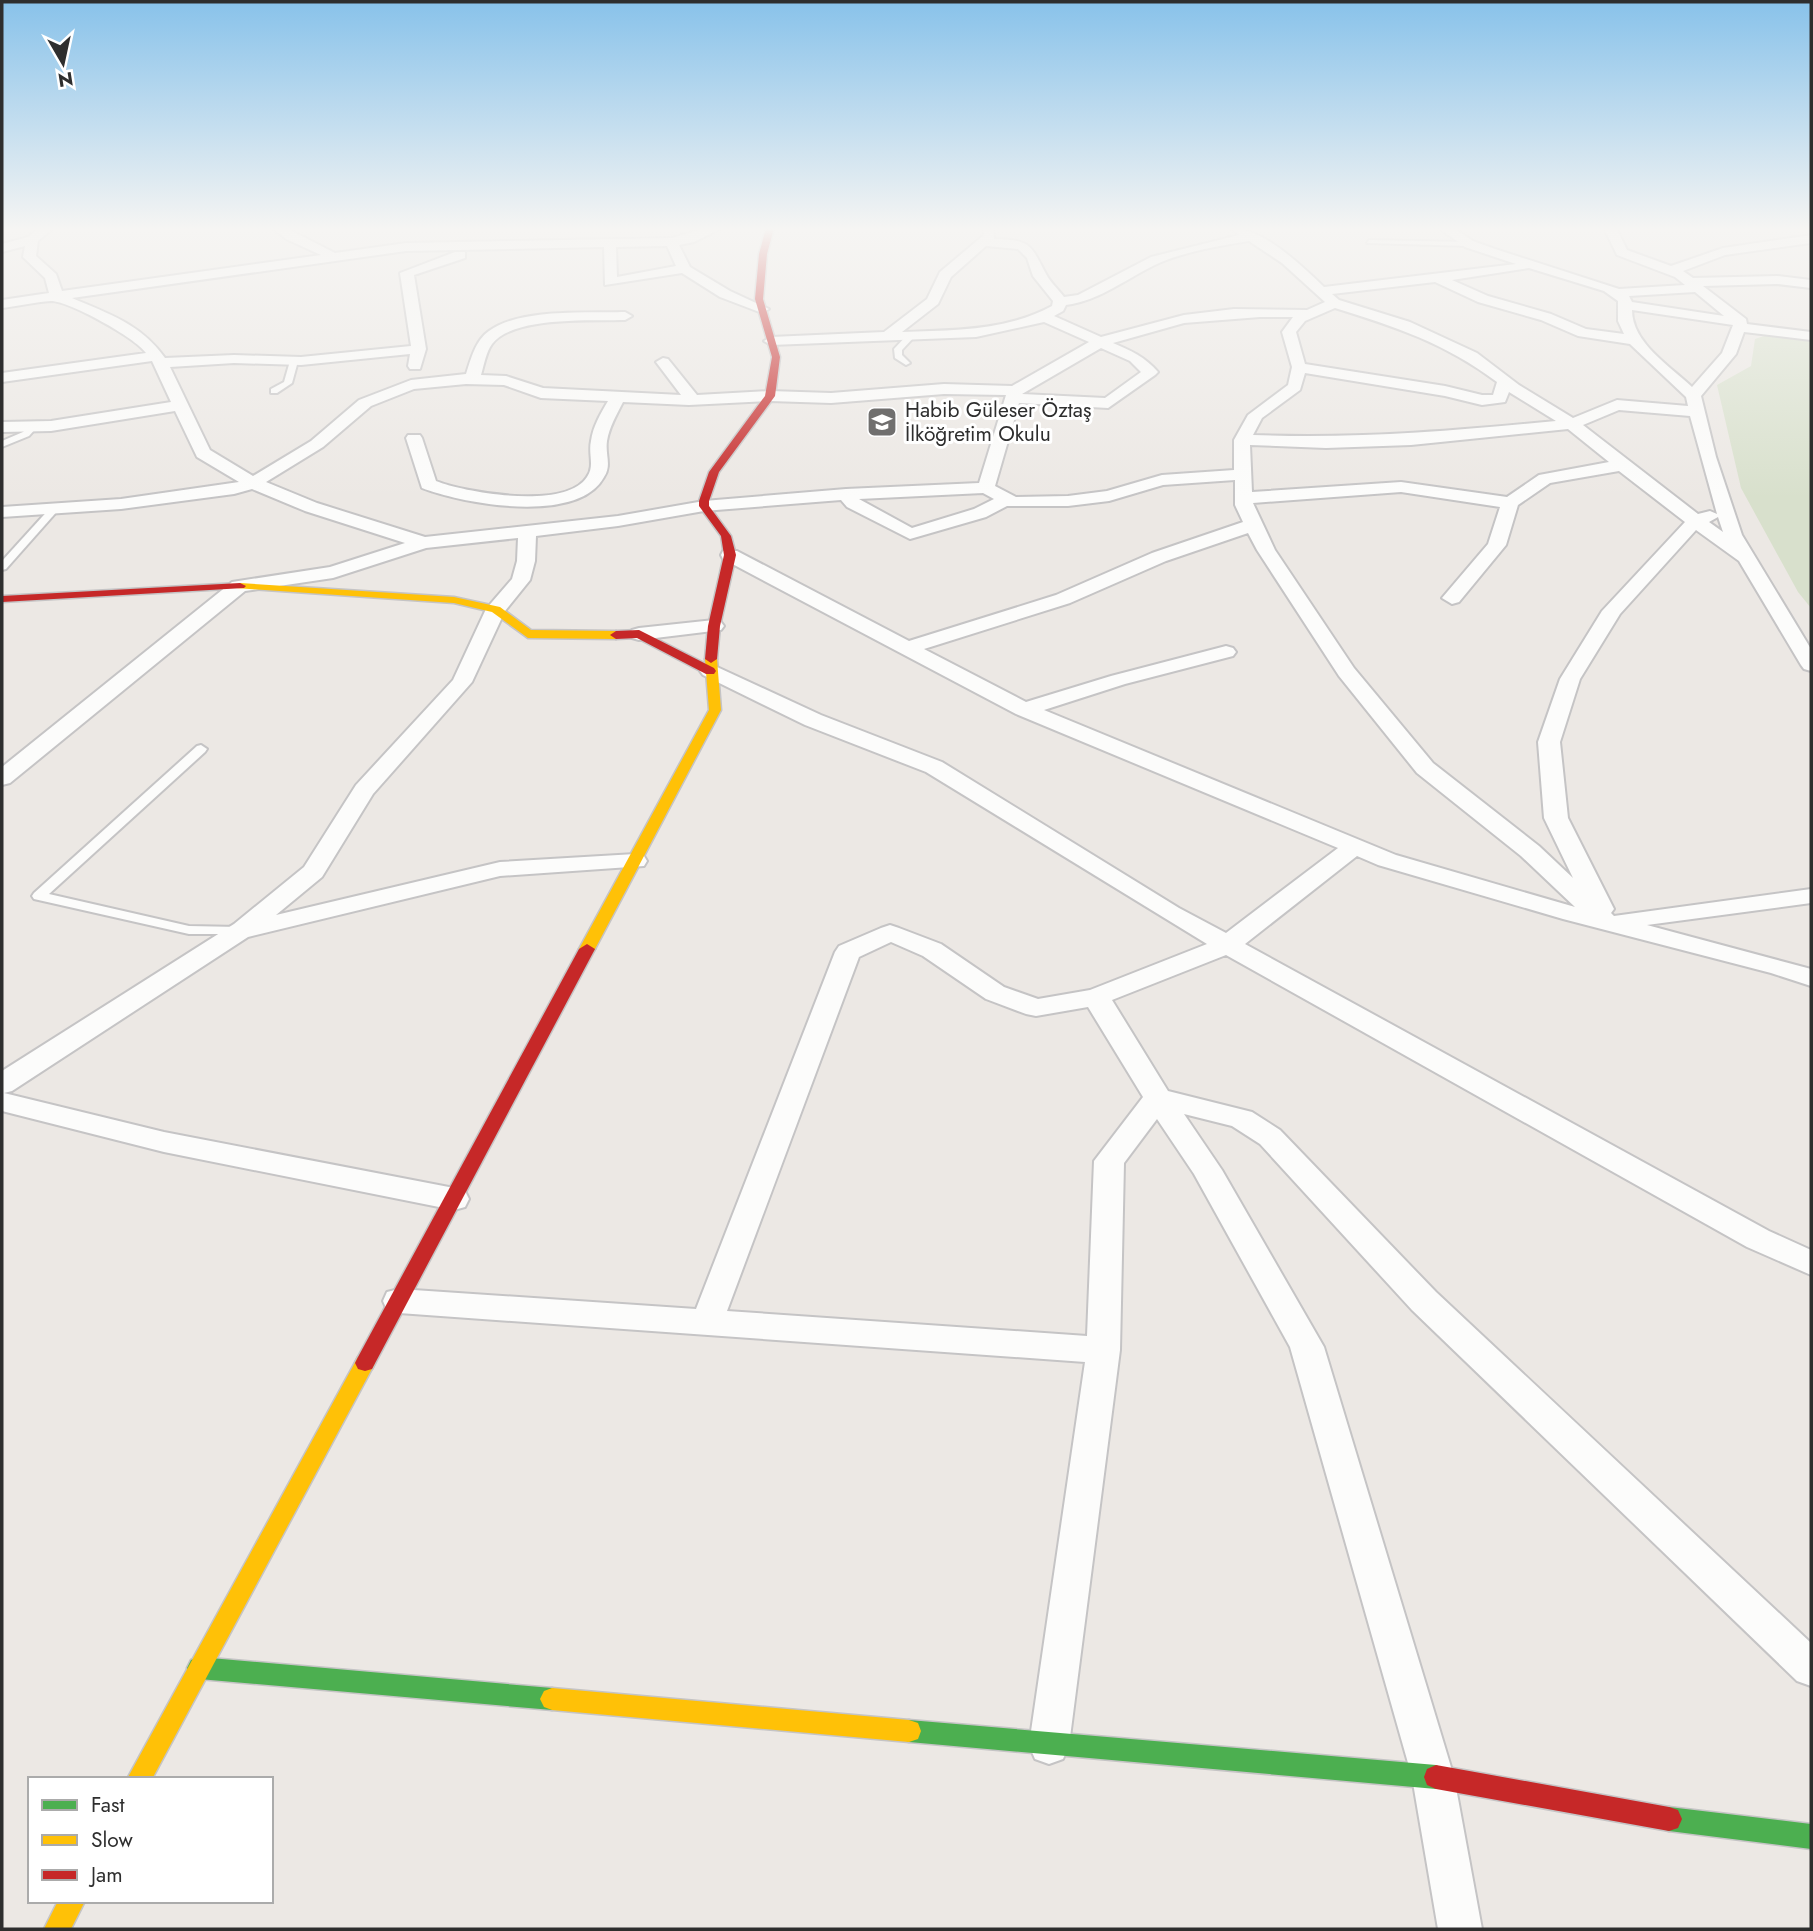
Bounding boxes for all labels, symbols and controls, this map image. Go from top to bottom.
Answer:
north arrow [28,28,98,98]
text: N [56,65,75,94]
place label: Habib Güleser Öztaş İlköğretim Okulu [905,395,1091,449]
school or university icon: Habib Güleser Öztaş İlköğretim Okulu [865,405,899,439]
legend [28,1777,273,1903]
text: Fast [91,1790,124,1820]
text: Slow [91,1825,133,1855]
text: Jam [88,1860,123,1890]

